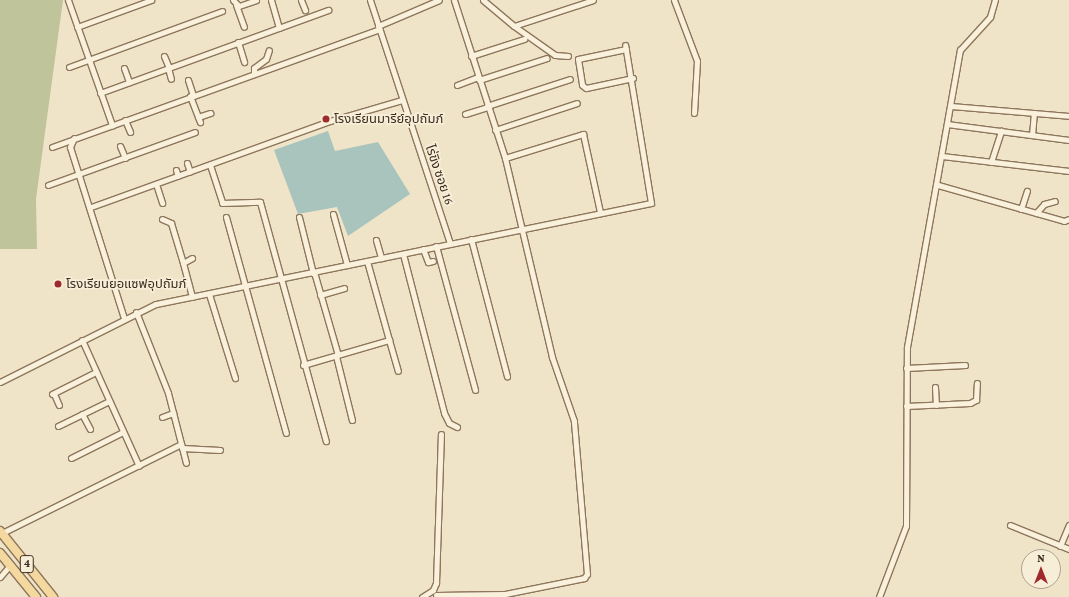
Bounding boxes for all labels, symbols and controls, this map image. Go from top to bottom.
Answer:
place label: โรงเรียนมารีย์อุปถัมภ์ [334,111,443,127]
marker: โรงเรียนมารีย์อุปถัมภ์ [321,114,331,124]
street label: ไร่ขิง ซอย 16 [421,143,457,207]
place label: โรงเรียนยอแซฟอุปถัมภ์ [66,276,186,292]
marker: โรงเรียนยอแซฟอุปถัมภ์ [53,279,63,289]
north arrow [1021,549,1061,589]
text: N [1037,552,1045,564]
road number: 4 [19,554,35,574]

